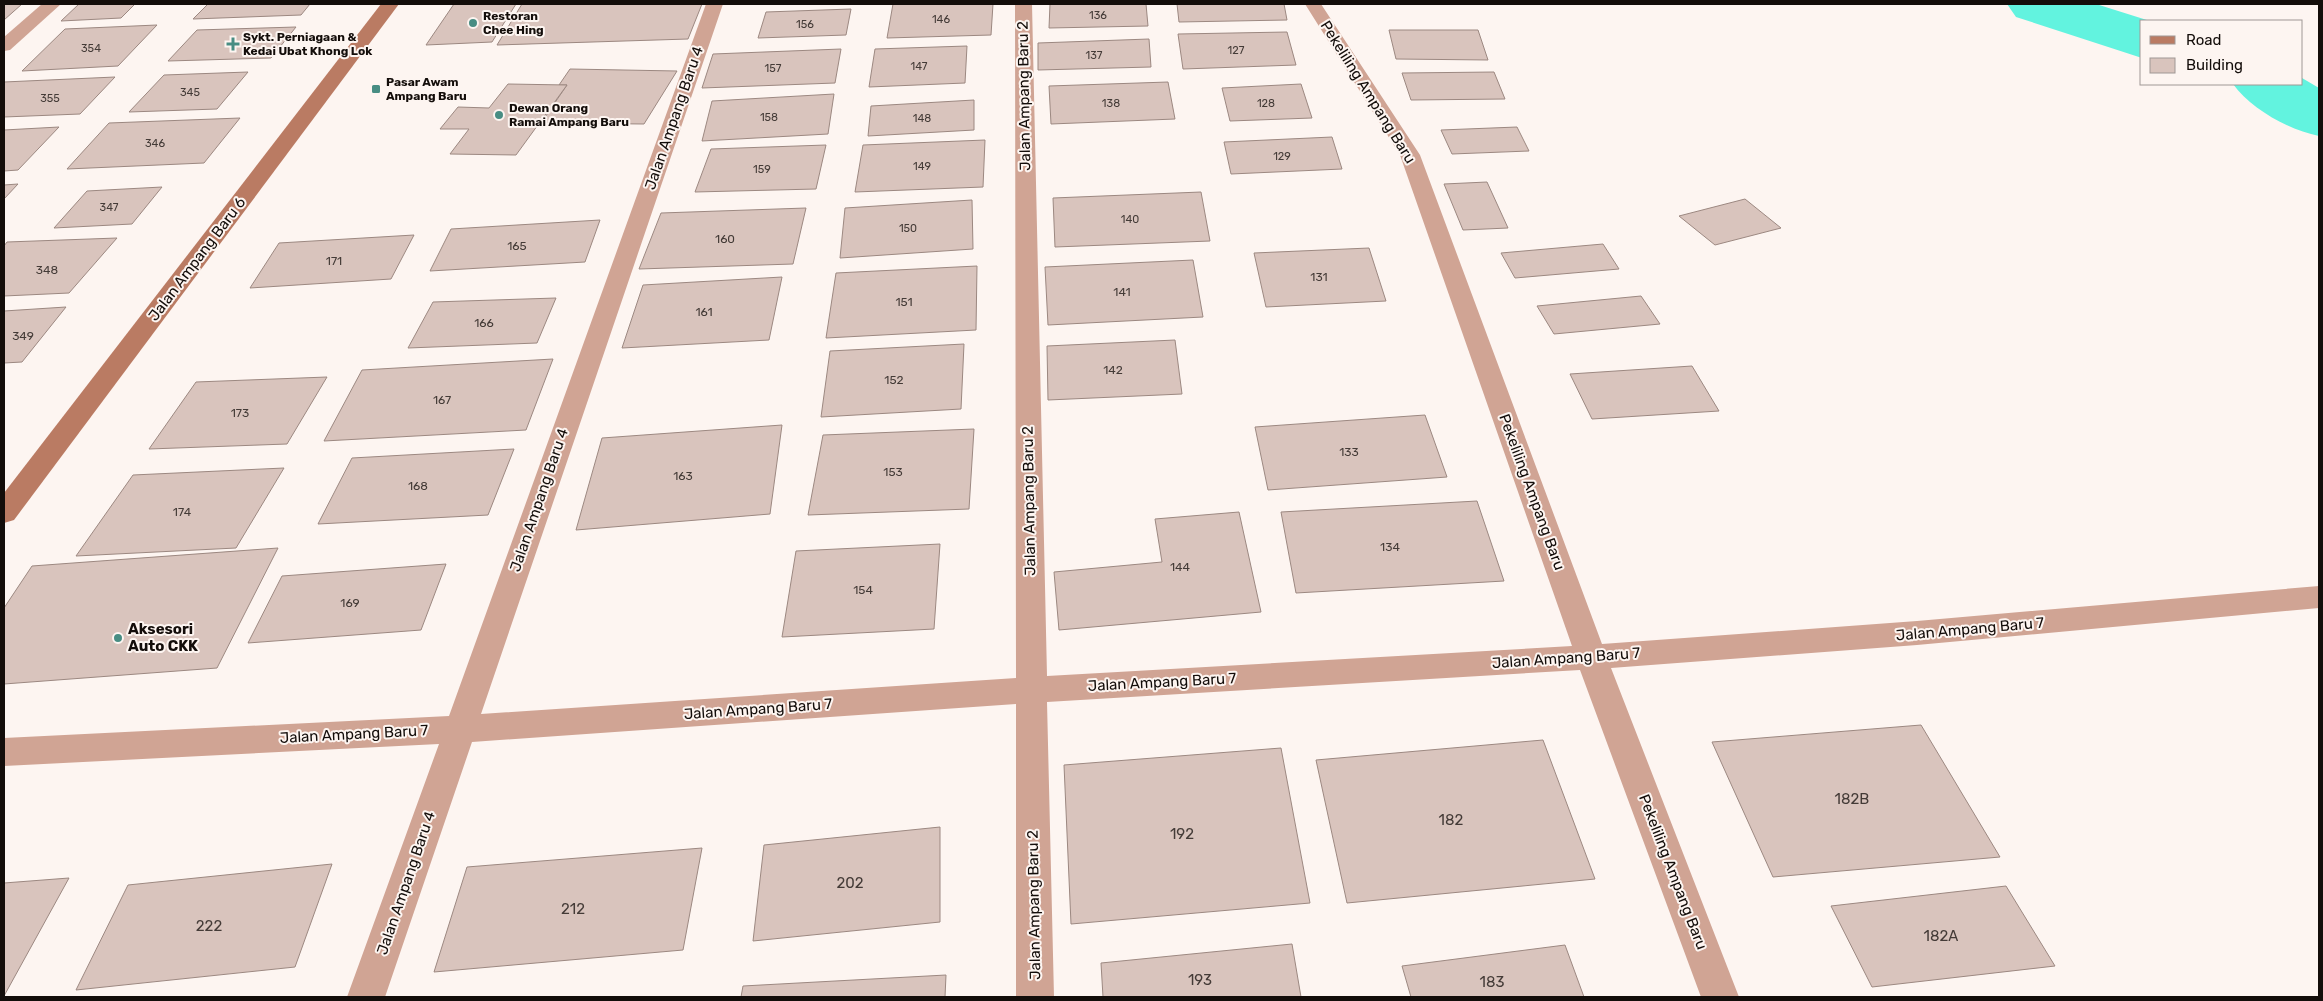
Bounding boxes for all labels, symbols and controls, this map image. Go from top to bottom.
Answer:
place label: Restoran Chee Hing [483,9,544,37]
house number: 136 [1089,9,1107,22]
house number: 146 [932,13,950,26]
marker: Restoran Chee Hing [467,17,479,29]
street label: Pekeliling Ampang Baru [1317,17,1419,167]
house number: 156 [796,18,814,31]
legend [2140,20,2303,85]
street label: Jalan Ampang Baru 2 [1014,21,1034,171]
place label: Sykt. Perniagaan & Kedai Ubat Khong Lok [243,30,372,58]
text: Road [2186,31,2222,49]
marker: Sykt. Perniagaan & Kedai Ubat Khong Lok [227,38,239,50]
house number: 354 [81,42,101,55]
street label: Jalan Ampang Baru 4 [641,44,707,192]
house number: 127 [1228,44,1245,57]
house number: 137 [1086,49,1103,62]
text: Building [2186,56,2243,74]
house number: 147 [911,60,928,73]
house number: 157 [765,62,782,75]
place label: Pasar Awam Ampang Baru [386,75,467,103]
marker: Pasar Awam Ampang Baru [370,83,382,95]
house number: 345 [180,86,200,99]
house number: 355 [40,92,60,105]
house number: 138 [1102,97,1120,110]
house number: 128 [1257,97,1275,110]
place label: Dewan Orang Ramai Ampang Baru [509,101,629,129]
marker: Dewan Orang Ramai Ampang Baru [493,109,505,121]
house number: 158 [760,111,778,124]
house number: 148 [913,112,931,125]
house number: 346 [145,137,165,150]
house number: 129 [1273,150,1291,163]
house number: 149 [913,160,931,173]
house number: 159 [753,163,771,176]
street label: Jalan Ampang Baru 6 [145,194,249,324]
house number: 347 [100,201,119,214]
house number: 140 [1121,213,1139,226]
house number: 150 [899,222,917,235]
house number: 160 [715,232,735,246]
house number: 165 [507,239,527,253]
house number: 171 [326,254,342,268]
house number: 348 [36,263,58,277]
house number: 131 [1310,270,1328,284]
house number: 141 [1113,285,1131,299]
house number: 151 [895,295,913,309]
house number: 161 [695,305,713,319]
house number: 166 [474,316,494,330]
house number: 349 [12,329,34,343]
house number: 142 [1103,363,1123,377]
house number: 152 [884,373,904,387]
house number: 167 [433,393,451,407]
house number: 173 [231,406,249,420]
street label: Pekeliling Ampang Baru [1495,411,1569,573]
street label: Jalan Ampang Baru 4 [506,426,572,574]
street label: Jalan Ampang Baru 2 [1019,426,1039,576]
house number: 133 [1339,445,1359,459]
house number: 153 [883,465,903,479]
house number: 163 [673,469,693,483]
house number: 168 [408,479,428,493]
house number: 174 [173,505,192,519]
house number: 134 [1380,540,1400,554]
house number: 144 [1170,560,1191,574]
house number: 154 [853,583,873,597]
house number: 169 [340,596,360,610]
street label: Jalan Ampang Baru 7 [1895,614,2045,644]
place label: Aksesori Auto CKK [128,620,198,655]
marker: Aksesori Auto CKK [112,632,124,644]
street label: Jalan Ampang Baru 7 [1491,644,1641,672]
street label: Jalan Ampang Baru 7 [1087,669,1237,695]
street label: Jalan Ampang Baru 7 [683,695,833,723]
street label: Jalan Ampang Baru 7 [279,721,429,747]
house number: 182B [1835,790,1869,808]
street label: Pekeliling Ampang Baru [1635,792,1711,952]
street label: Jalan Ampang Baru 4 [373,809,439,957]
house number: 182 [1439,811,1464,829]
house number: 192 [1170,825,1194,843]
street label: Jalan Ampang Baru 2 [1024,830,1044,980]
house number: 202 [836,874,864,892]
house number: 212 [561,900,585,918]
house number: 222 [196,917,222,935]
house number: 182A [1924,927,1958,945]
house number: 193 [1188,971,1212,989]
house number: 183 [1480,973,1504,991]

